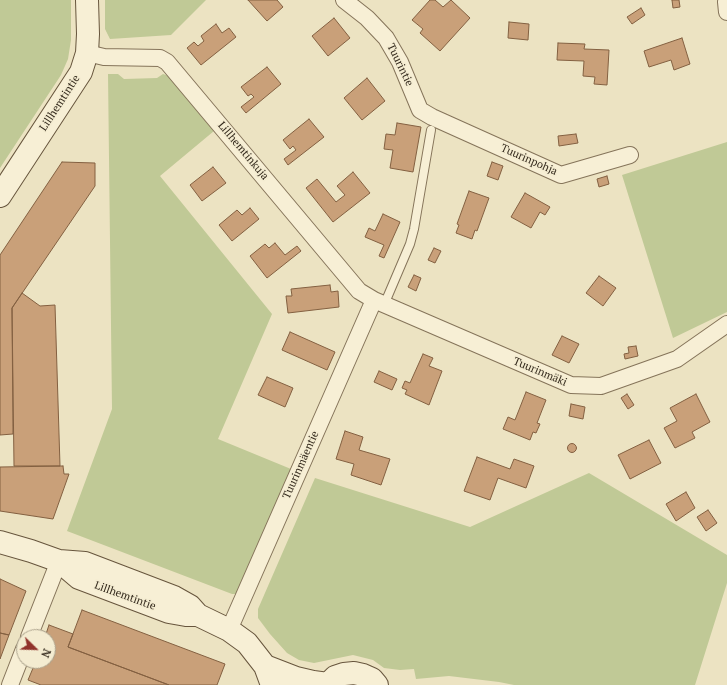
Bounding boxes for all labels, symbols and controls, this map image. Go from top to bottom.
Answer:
street label: Tuurintie [384,41,416,89]
street label: Lillhemtintie [37,72,83,134]
street label: Lillhemtinkuja [215,119,271,183]
street label: Tuurinpohja [499,142,559,178]
street label: Tuurinmäki [511,355,569,389]
street label: Tuurinmäentie [280,429,322,501]
street label: Lillhemtintie [93,579,157,613]
north arrow [16,629,56,669]
text: N [38,647,54,660]

